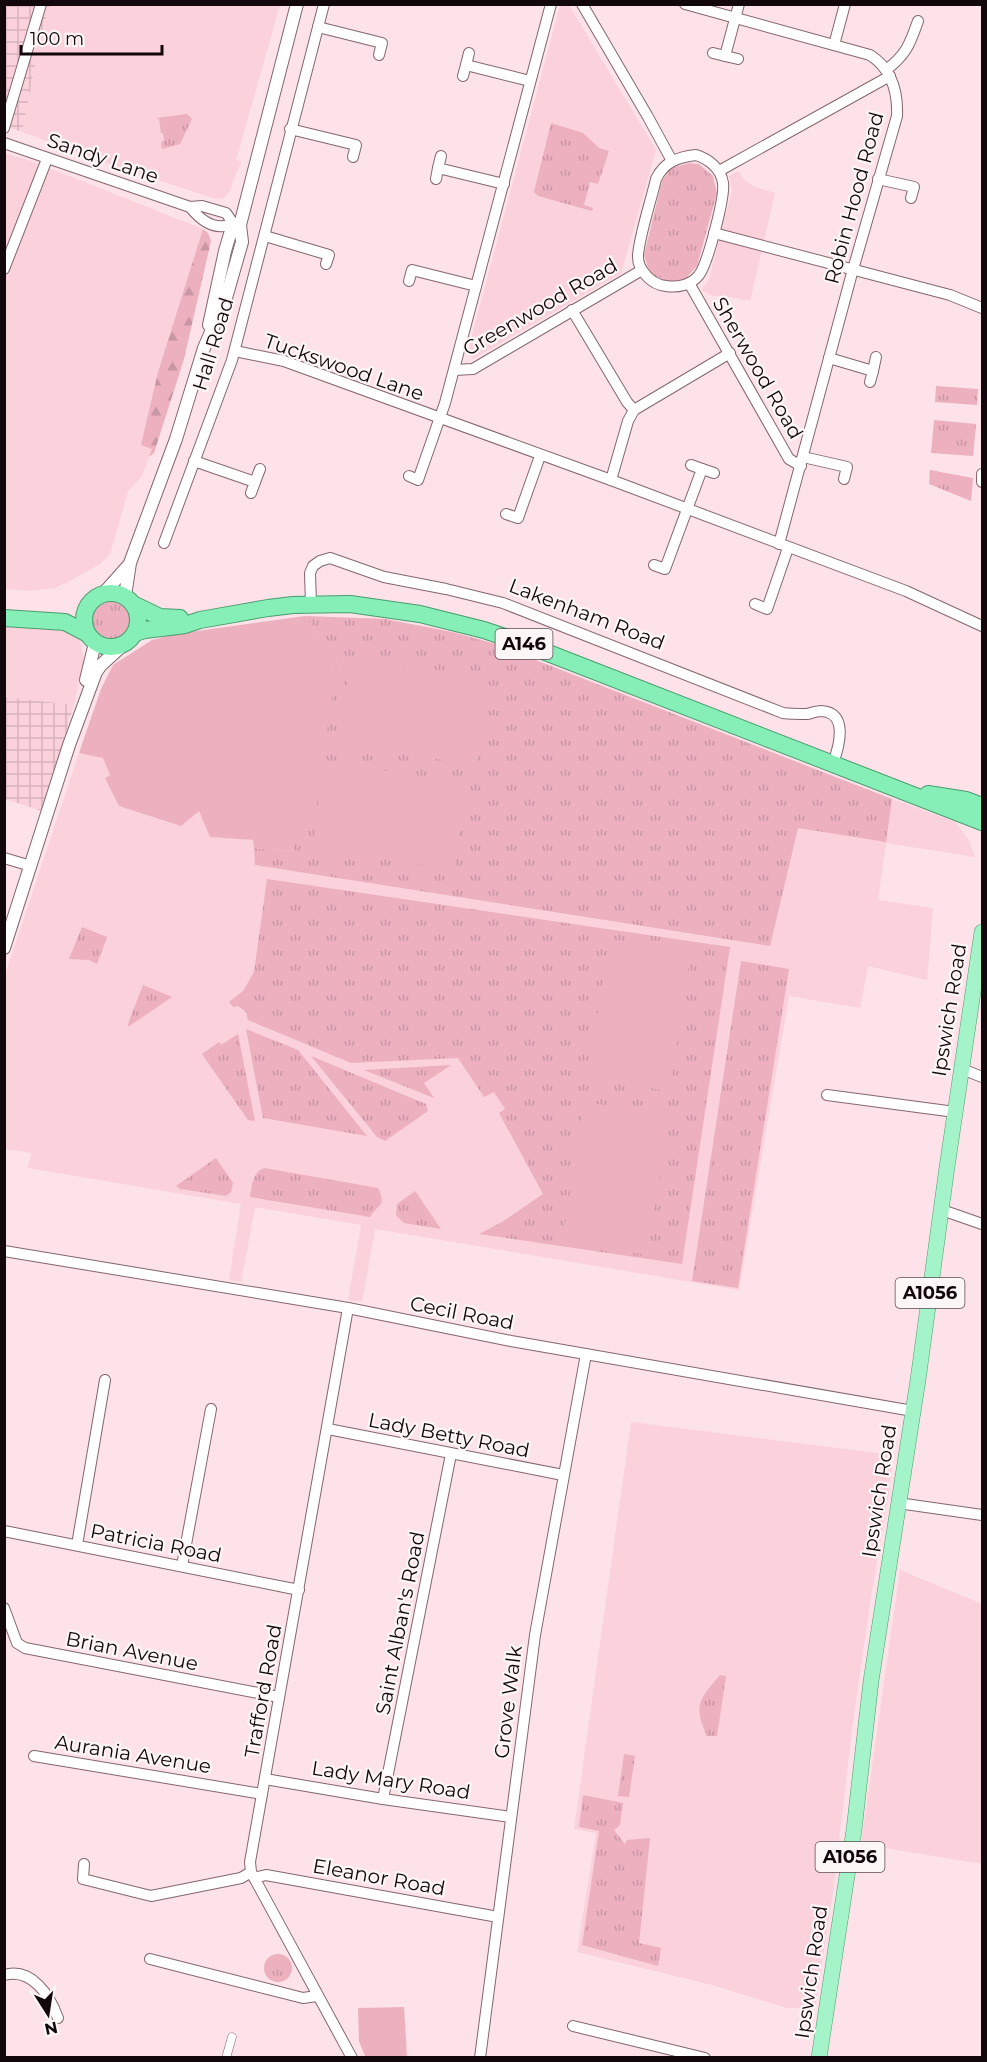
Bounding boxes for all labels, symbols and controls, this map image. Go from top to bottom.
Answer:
scale bar [21,18,162,56]
text: 100 m [30,28,84,50]
street label: Robin Hood Road [819,109,889,287]
street label: Sandy Lane [44,128,162,188]
street label: Greenwood Road [459,253,621,361]
street label: Sherwood Road [708,293,808,443]
street label: Hall Road [187,294,239,394]
street label: Tuckswood Lane [261,328,427,406]
street label: Lakenham Road [506,573,668,655]
road number: A146 [496,629,552,659]
street label: Ipswich Road [927,942,971,1078]
road number: A1056 [896,1278,964,1308]
street label: Cecil Road [408,1291,516,1335]
street label: Lady Betty Road [366,1408,532,1462]
street label: Ipswich Road [857,1423,901,1559]
street label: Patricia Road [88,1519,224,1567]
street label: Saint Alban's Road [370,1529,430,1717]
street label: Trafford Road [239,1622,287,1760]
street label: Brian Avenue [64,1626,200,1676]
street label: Grove Walk [489,1644,527,1760]
street label: Aurania Avenue [53,1730,213,1778]
street label: Lady Mary Road [310,1756,472,1804]
road number: A1056 [816,1842,884,1872]
street label: Eleanor Road [311,1854,447,1900]
street label: Ipswich Road [790,1904,832,2040]
north arrow [18,1984,78,2044]
text: N [43,2018,59,2039]

